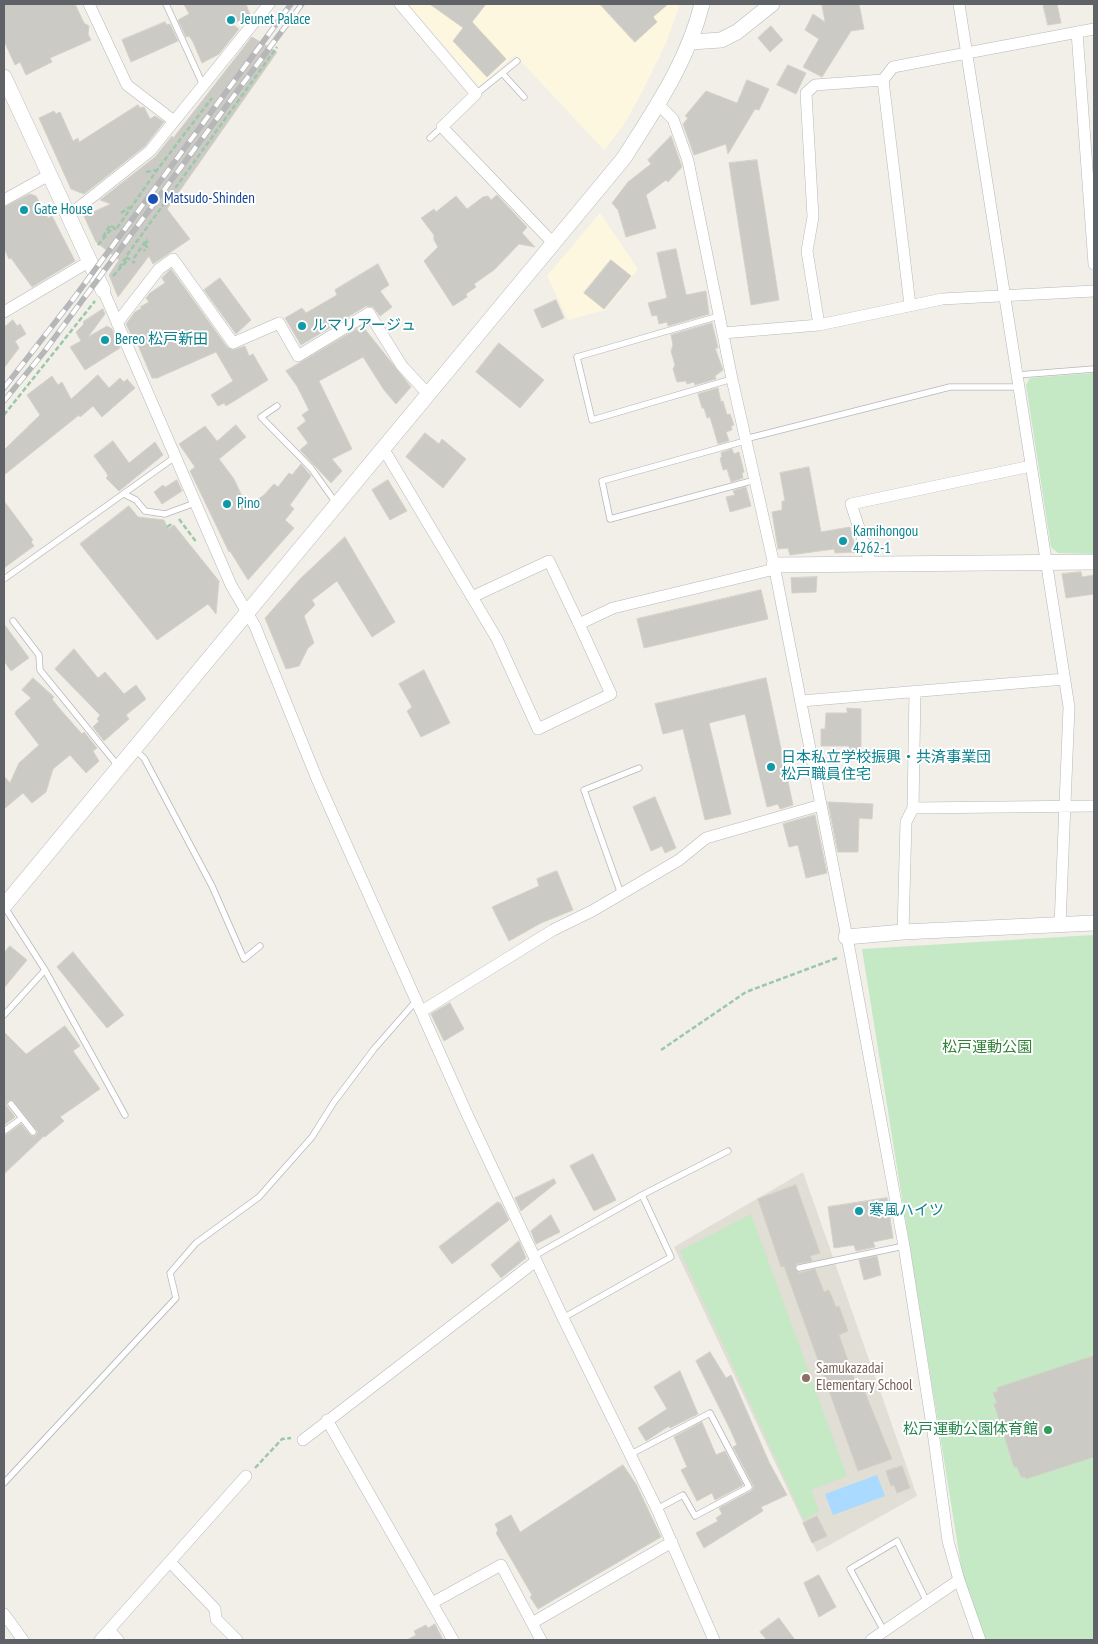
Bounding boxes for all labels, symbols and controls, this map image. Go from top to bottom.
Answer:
place label: Jeunet Palace [241,11,311,29]
marker: Jeunet Palace [225,14,237,26]
place label: Matsudo-Shinden [164,190,255,208]
marker: Matsudo-Shinden [146,192,160,206]
place label: Gate House [34,201,93,219]
marker: Gate House [18,204,30,216]
place label: ルマリアージュ [312,317,416,335]
marker: ルマリアージュ [296,320,308,332]
place label: Bereo 松戸新田 [115,331,208,349]
marker: Bereo 松戸新田 [99,334,111,346]
place label: Pino [237,495,260,513]
marker: Pino [221,498,233,510]
place label: Kamihongou 4262-1 [853,523,918,558]
marker: Kamihongou 4262-1 [837,535,849,547]
place label: 日本私立学校振興・共済事業団 松戸職員住宅 [781,749,991,784]
marker: 日本私立学校振興・共済事業団 松戸職員住宅 [765,761,777,773]
park label: 松戸運動公園 [942,1039,1032,1057]
place label: 寒風ハイツ [869,1202,944,1220]
marker: 寒風ハイツ [853,1205,865,1217]
place label: Samukazadai Elementary School [816,1360,913,1395]
marker: Samukazadai Elementary School [800,1372,812,1384]
place label: 松戸運動公園体育館 [903,1421,1038,1439]
marker: 松戸運動公園体育館 [1042,1424,1054,1436]

